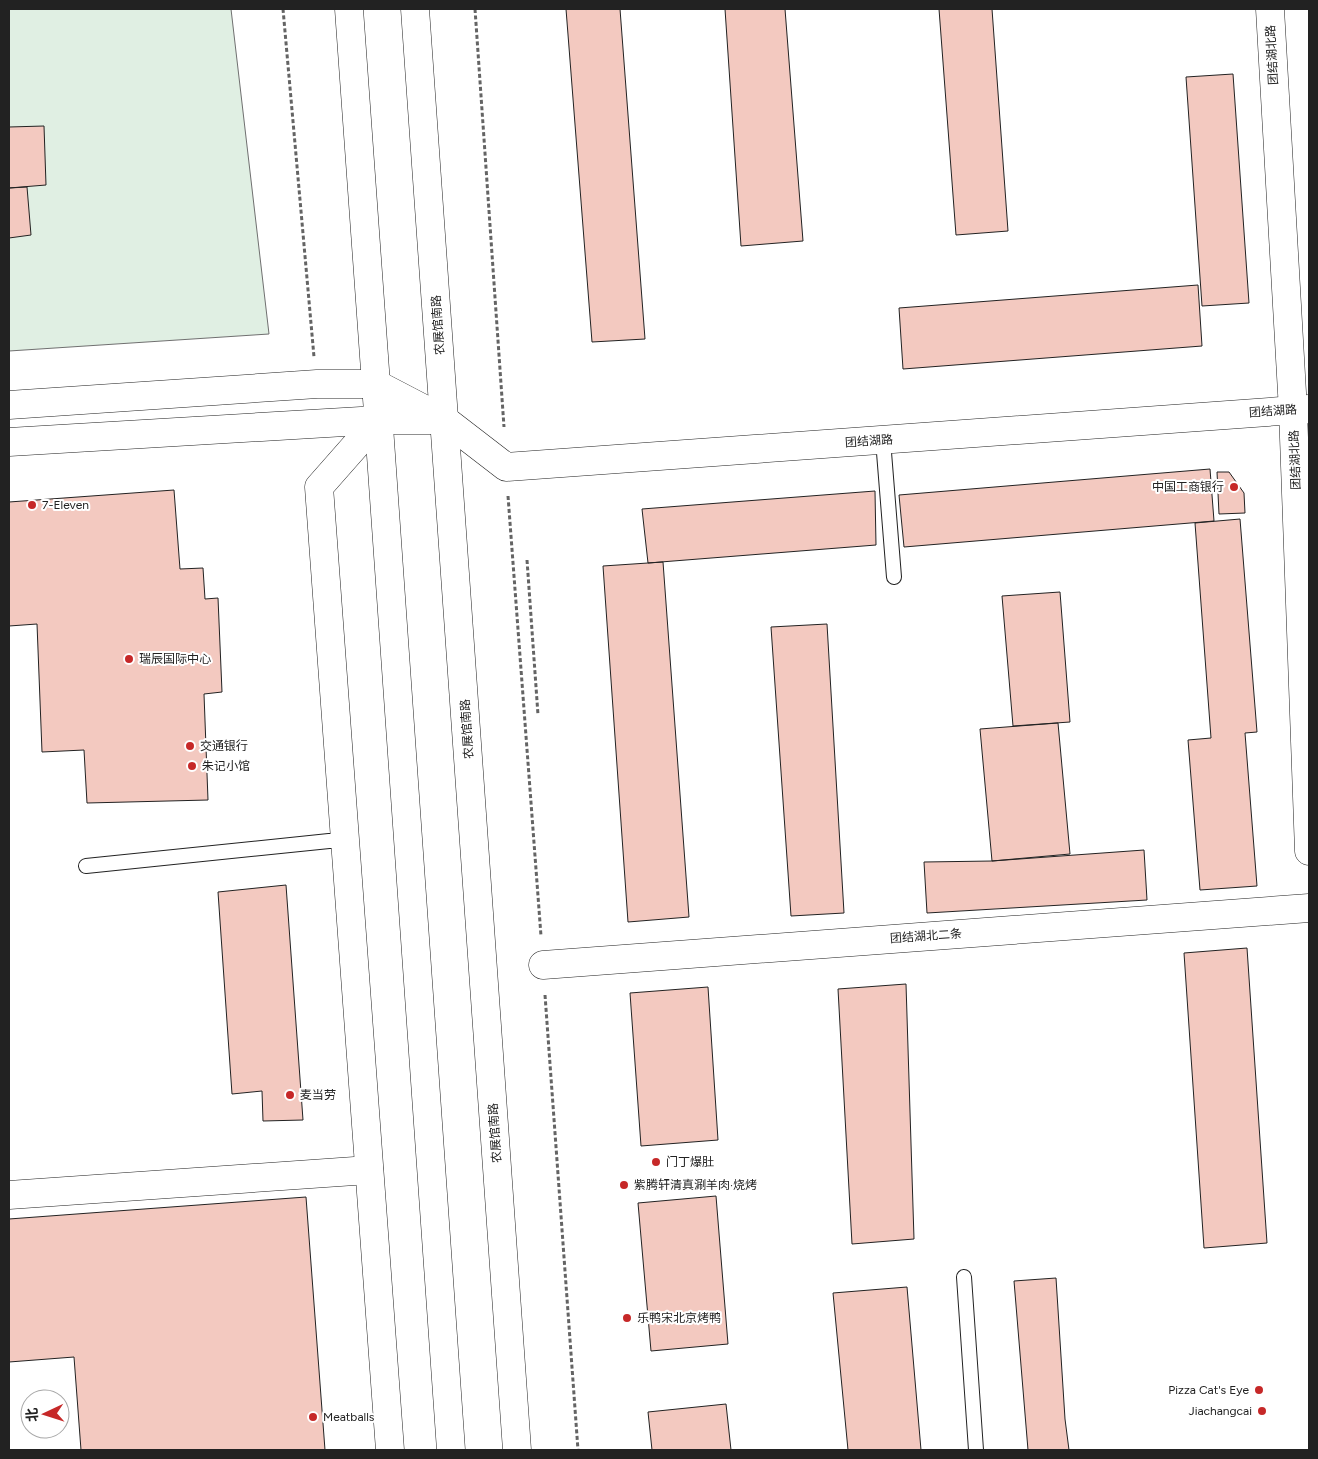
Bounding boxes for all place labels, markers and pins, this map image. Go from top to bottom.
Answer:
place label: 中国工商银行 [1152,480,1224,494]
marker: 中国工商银行 [1228,481,1240,493]
place label: 7-Eleven [42,498,89,512]
marker: 7-Eleven [26,499,38,511]
place label: 瑞辰国际中心 [139,652,211,666]
marker: 瑞辰国际中心 [123,653,135,665]
place label: 交通银行 [200,739,248,753]
marker: 交通银行 [184,740,196,752]
place label: 朱记小馆 [202,759,250,773]
marker: 朱记小馆 [186,760,198,772]
place label: 麦当劳 [300,1088,336,1102]
marker: 麦当劳 [284,1089,296,1101]
place label: 门丁爆肚 [666,1155,714,1169]
marker: 门丁爆肚 [650,1156,662,1168]
place label: 紫腾轩清真涮羊肉·烧烤 [634,1178,757,1192]
marker: 紫腾轩清真涮羊肉·烧烤 [618,1179,630,1191]
place label: 乐鸭宋北京烤鸭 [637,1311,721,1325]
marker: 乐鸭宋北京烤鸭 [621,1312,633,1324]
place label: Pizza Cat's Eye [1168,1383,1249,1397]
marker: Pizza Cat's Eye [1253,1384,1265,1396]
place label: Jiachangcai [1188,1404,1252,1418]
marker: Jiachangcai [1256,1405,1268,1417]
place label: Meatballs [323,1410,375,1424]
marker: Meatballs [307,1411,319,1423]

